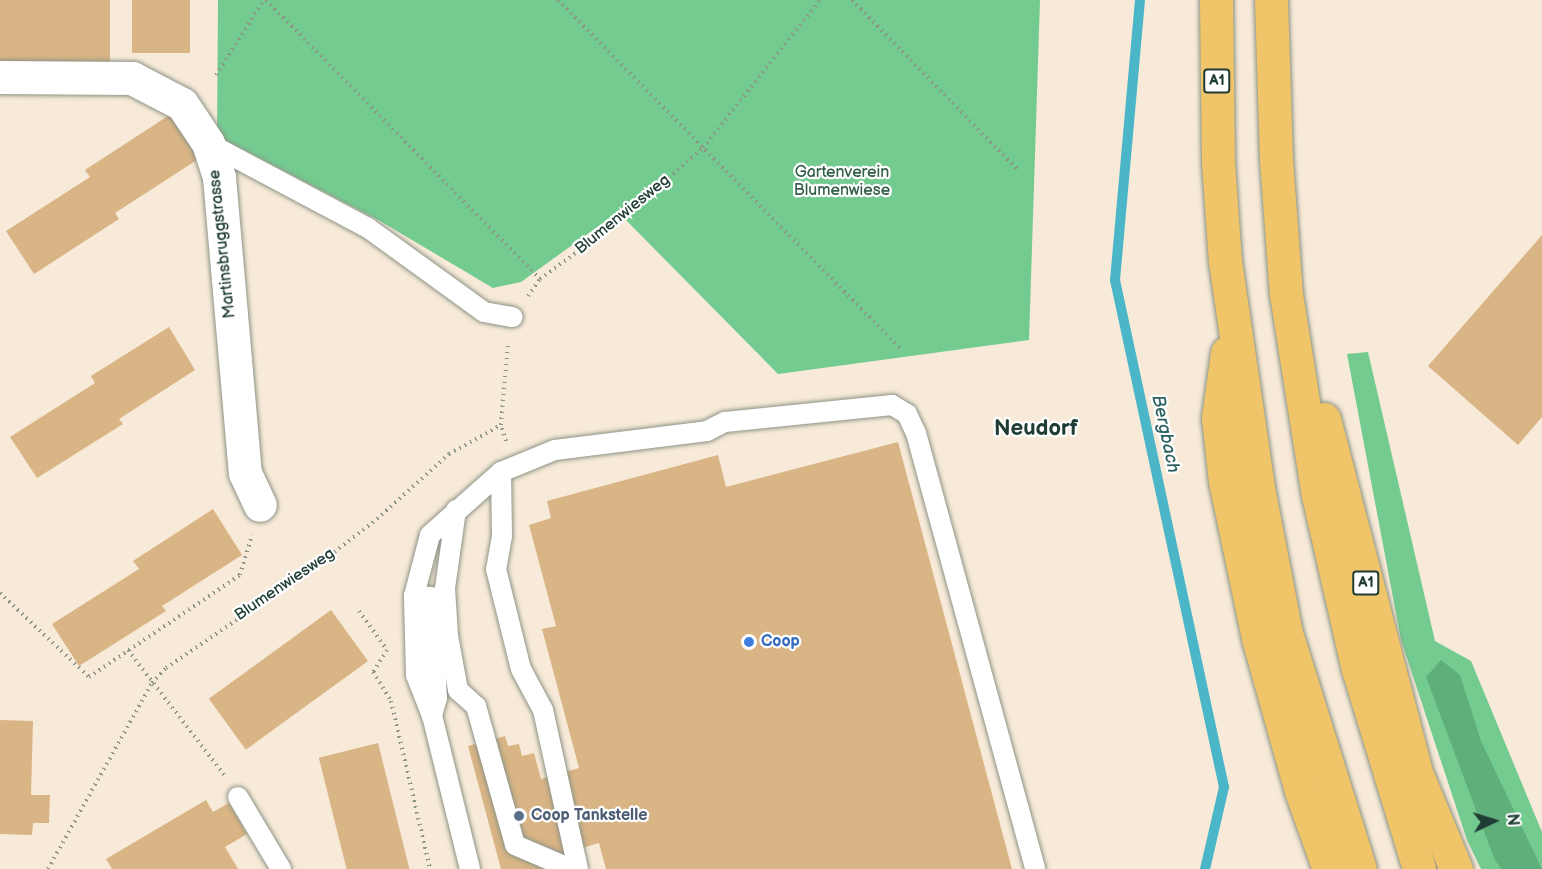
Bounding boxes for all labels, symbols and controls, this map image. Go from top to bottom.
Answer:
road number: A1 [1202,69,1232,93]
park label: Gartenverein Blumenwiese [794,163,890,201]
street label: Martinsbruggstrasse [206,169,240,319]
street label: Blumenwiesweg [572,171,674,259]
water label: Bergbach [1146,393,1184,475]
district label: Neudorf [994,416,1078,442]
street label: Blumenwiesweg [231,545,339,625]
road number: A1 [1351,571,1381,595]
place label: Coop [761,632,800,652]
marker: Coop [742,635,756,649]
north arrow [1464,791,1524,851]
place label: Coop Tankstelle [531,806,647,826]
marker: Coop Tankstelle [512,809,526,823]
text: N [1503,813,1522,826]

